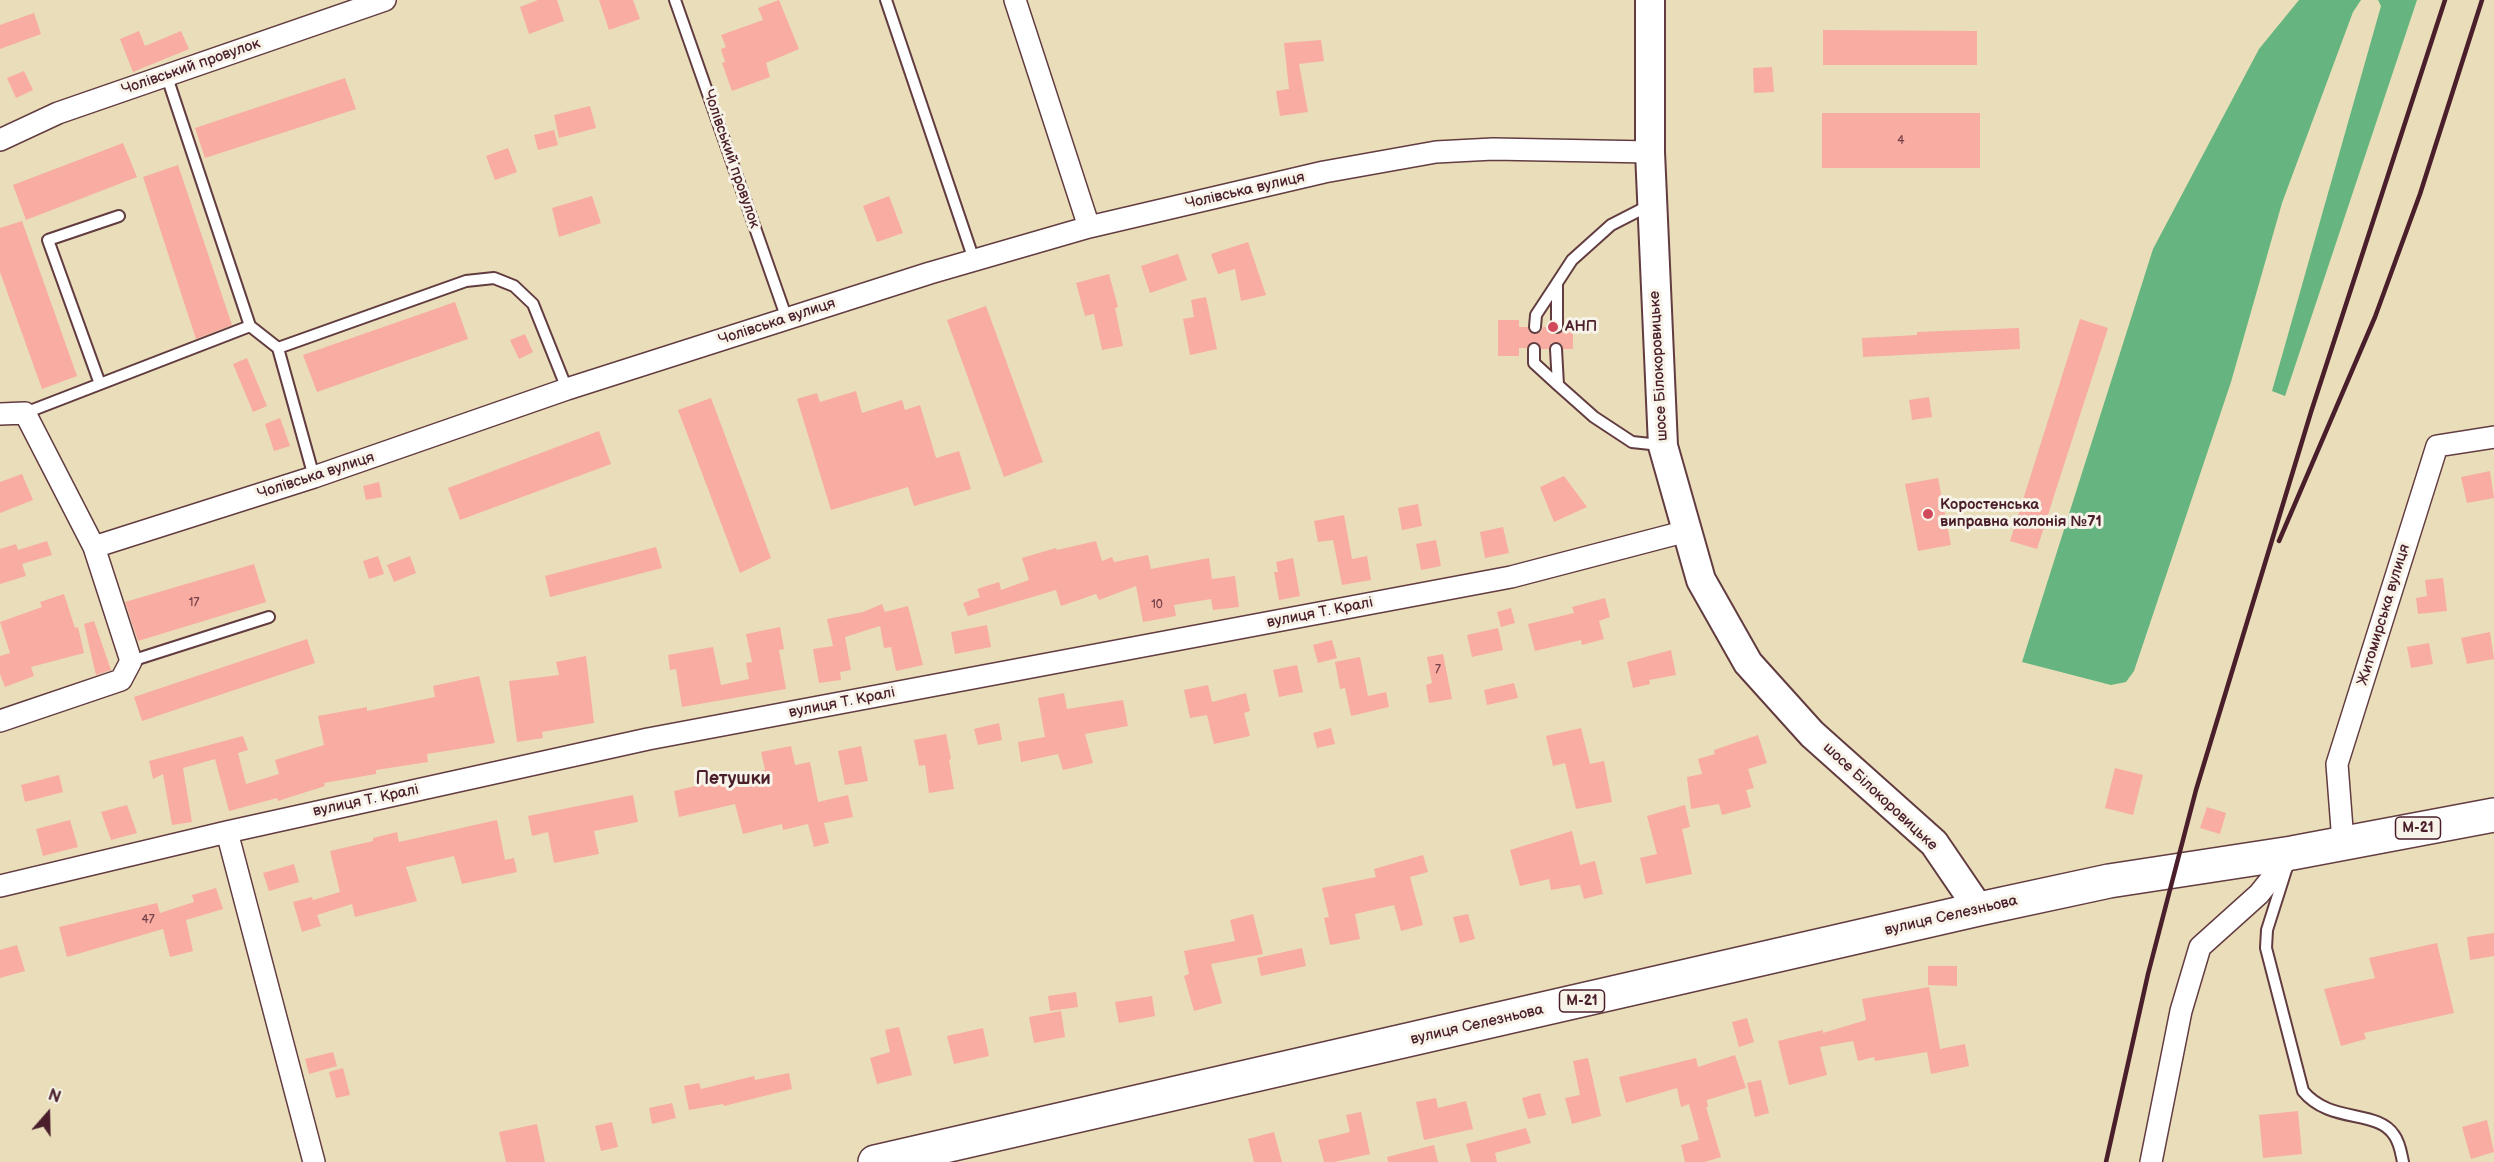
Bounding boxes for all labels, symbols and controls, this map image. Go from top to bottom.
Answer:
street label: Чолівський провулок [119,35,263,99]
street label: Чолівський провулок [699,87,763,231]
house number: 4 [1897,134,1905,148]
street label: Чолівська вулиця [1184,169,1306,213]
street label: шосе Білокоровицьке [1646,291,1672,441]
street label: Чолівська вулиця [716,295,838,349]
place label: АНП [1565,318,1597,336]
marker: АНП [1546,320,1560,334]
street label: Чолівська вулиця [255,449,377,503]
place label: Коростенська виправна колонія №71 [1940,496,2102,531]
marker: Коростенська виправна колонія №71 [1921,507,1935,521]
street label: Житомирська вулиця [2354,542,2414,688]
street label: вулиця Т. Кралі [1265,594,1375,632]
house number: 17 [189,596,199,610]
house number: 10 [1151,598,1163,612]
house number: 7 [1435,663,1441,677]
street label: вулиця Т. Кралі [787,684,897,722]
street label: шосе Білокоровицьке [1819,739,1941,855]
district label: Петушки [695,768,771,790]
street label: вулиця Т. Кралі [311,781,421,821]
road number: М-21 [2396,817,2440,839]
street label: вулиця Селезньова [1883,892,2019,940]
house number: 47 [141,913,155,927]
road number: М-21 [1560,990,1604,1012]
street label: вулиця Селезньова [1409,1001,1545,1049]
north arrow [18,1084,78,1144]
text: N [45,1086,63,1108]

